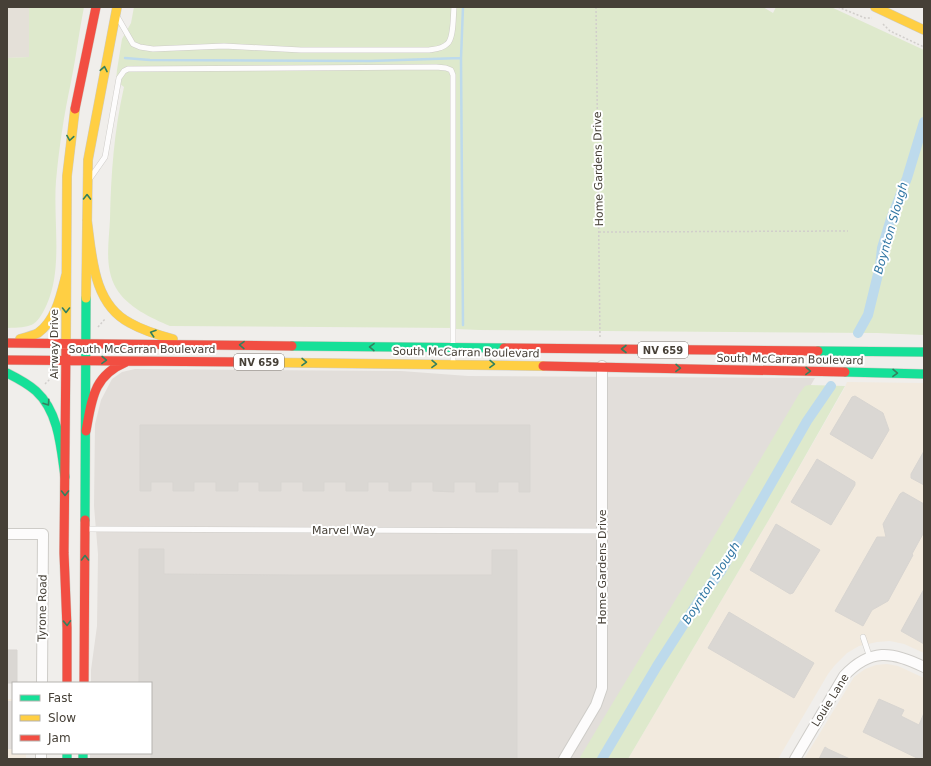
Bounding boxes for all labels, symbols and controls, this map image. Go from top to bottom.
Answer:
one-way arrow [100,66,108,72]
street label: Home Gardens Drive [591,111,606,227]
one-way arrow [66,135,75,141]
water label: Boynton Slough [871,180,911,276]
one-way arrow [83,194,91,200]
one-way arrow [62,307,70,313]
street label: Airway Drive [48,309,61,379]
one-way arrow [150,330,157,338]
one-way arrow [239,341,245,349]
road number: NV 659 [638,342,688,358]
street label: South McCarran Boulevard [68,343,216,356]
one-way arrow [369,343,375,351]
street label: South McCarran Boulevard [392,345,540,360]
one-way arrow [621,345,627,353]
street label: South McCarran Boulevard [716,352,864,367]
road number: NV 659 [234,354,284,370]
one-way arrow [101,356,107,364]
one-way arrow [301,358,307,366]
one-way arrow [431,360,437,368]
one-way arrow [489,360,495,369]
one-way arrow [675,364,681,372]
one-way arrow [805,367,811,375]
one-way arrow [892,369,898,378]
one-way arrow [42,399,50,406]
one-way arrow [61,490,69,496]
street label: Home Gardens Drive [596,509,609,624]
street label: Marvel Way [312,524,376,537]
water label: Boynton Slough [679,539,743,627]
one-way arrow [81,555,89,561]
street label: Tyrone Road [35,574,50,643]
one-way arrow [63,620,71,626]
street label: Louie Lane [809,671,852,729]
legend [12,682,152,754]
text: Fast [48,691,72,705]
text: Slow [48,711,76,725]
text: Jam [47,731,71,745]

